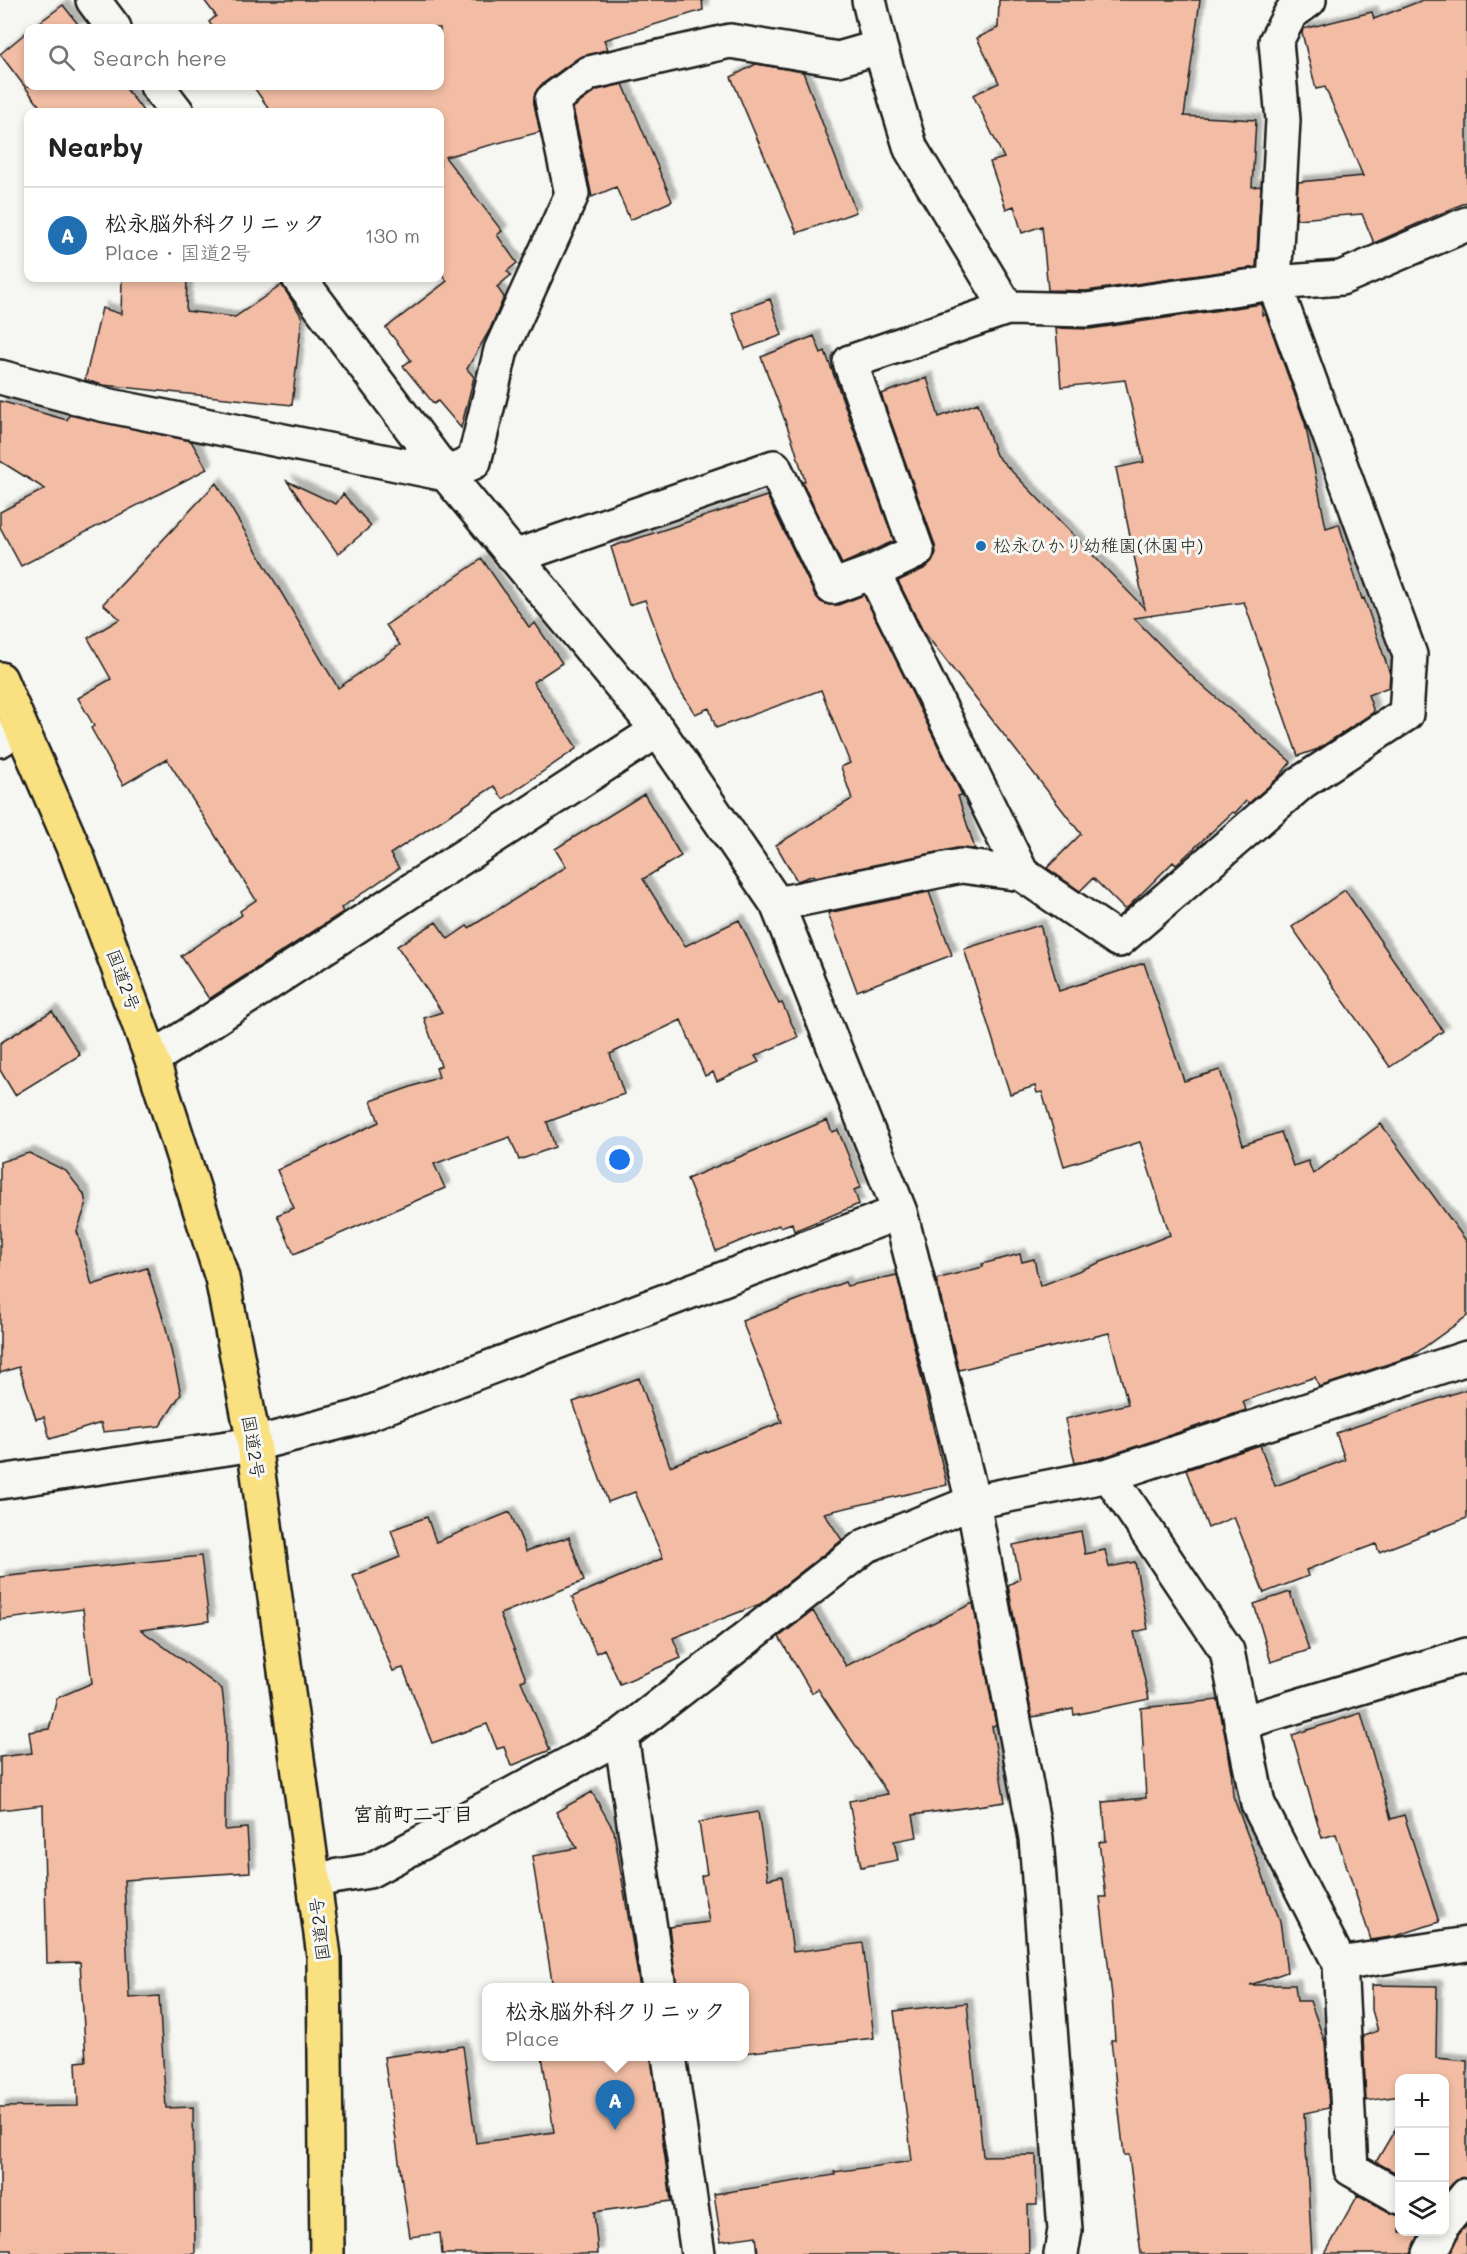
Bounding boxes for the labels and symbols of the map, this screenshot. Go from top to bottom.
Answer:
place label: 松永ひかり幼稚園(休園中) [993,533,1203,557]
marker: 松永ひかり幼稚園(休園中) [974,539,988,553]
street label: 国道2号 [102,945,146,1014]
your location [605,1145,634,1174]
street label: 国道2号 [237,1413,271,1480]
district label: 宮前町二丁目 [353,1800,473,1826]
street label: 国道2号 [303,1896,335,1962]
pin: A [596,2080,634,2130]

